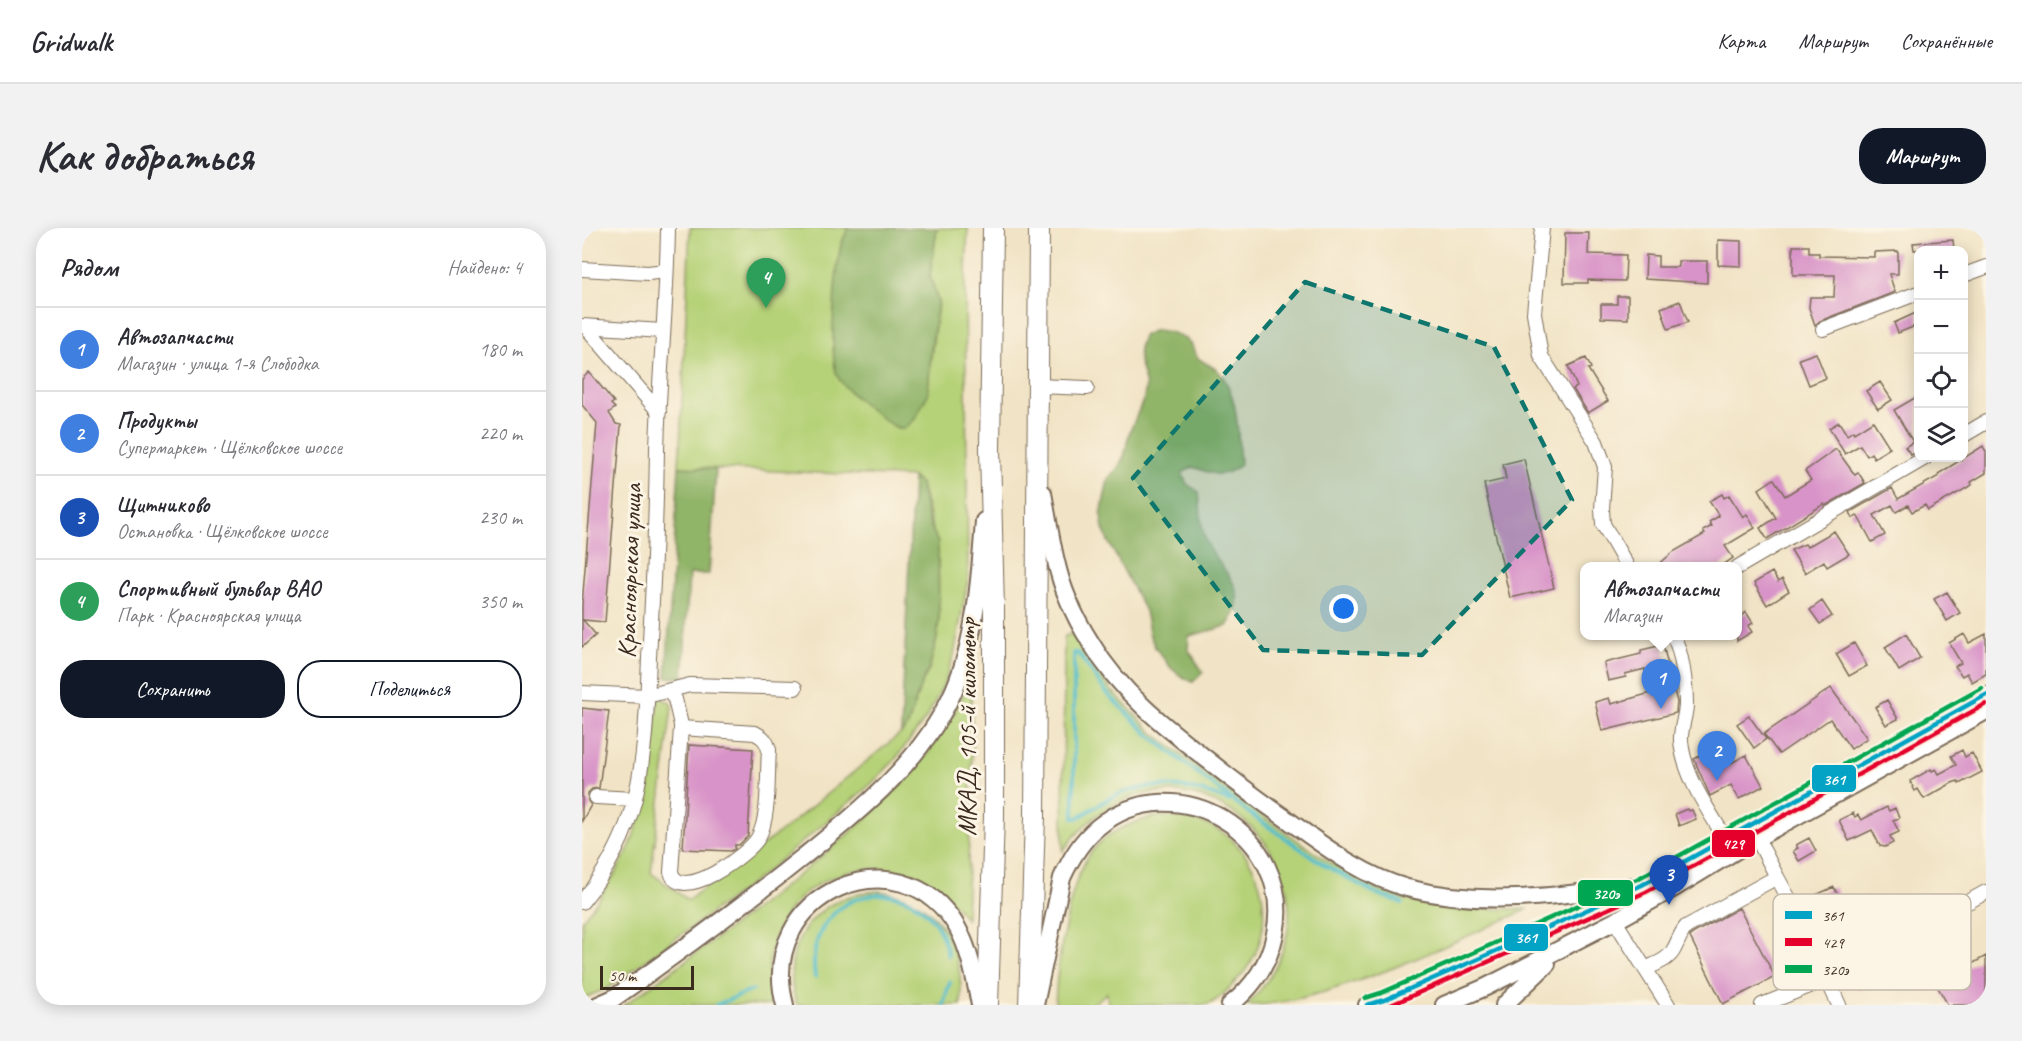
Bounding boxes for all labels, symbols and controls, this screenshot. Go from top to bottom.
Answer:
text: Gridwalk [30,24,112,59]
text: Карта [1717,28,1766,54]
text: Маршрут [1799,28,1868,54]
text: Сохранённые [1901,28,1992,54]
button: Маршрут [1859,128,1986,184]
text: Как добраться [36,130,253,183]
map controls [1914,246,1968,462]
button: + [1914,246,1968,300]
text: Рядом [60,251,118,284]
text: Найдено: 4 [447,255,522,280]
pin: 4 [746,259,786,308]
button: − [1914,300,1968,354]
text: Автозапчасти [117,323,232,351]
text: 1 [75,337,84,362]
text: 180 m [479,337,522,362]
text: Магазин · улица 1-я Слободка [117,351,318,376]
button: locate [1914,354,1968,408]
text: Продукты [117,407,196,435]
button: layers [1914,408,1968,462]
text: 2 [75,421,84,446]
text: 220 m [479,421,522,446]
text: Супермаркет · Щёлковское шоссе [117,435,342,460]
street label: Красноярская улица [610,482,649,659]
text: Щитниково [117,491,209,519]
text: 3 [75,505,84,530]
text: 230 m [479,505,522,530]
text: Остановка · Щёлковское шоссе [117,519,328,544]
popup [1580,562,1742,640]
text: Спортивный бульвар ВАО [117,575,320,603]
text: Автозапчасти [1603,575,1719,603]
text: 4 [75,589,84,614]
text: 350 m [479,589,522,614]
your location [1329,594,1358,623]
text: Парк · Красноярская улица [117,603,300,628]
text: Магазин [1603,603,1662,628]
street label: МКАД, 105-й километр [951,616,984,836]
button: Сохранить [60,660,285,718]
button: Поделиться [297,660,522,718]
pin: 1 [1642,660,1680,709]
pin: 2 [1698,732,1736,781]
line badge: 361 [1811,764,1857,793]
text: 361 [1823,770,1847,790]
line badge: 429 [1711,829,1756,858]
text: 429 [1722,834,1746,854]
pin: 3 [1650,856,1688,905]
line badge: 320э [1577,879,1634,907]
text: 320э [1593,884,1620,904]
legend [1773,894,1971,990]
text: 361 [1822,906,1844,926]
line badge: 361 [1503,923,1549,952]
text: 361 [1515,928,1539,948]
text: 429 [1822,933,1845,953]
text: 320э [1822,960,1850,980]
scale bar [600,963,694,990]
text: 50 m [609,966,636,986]

